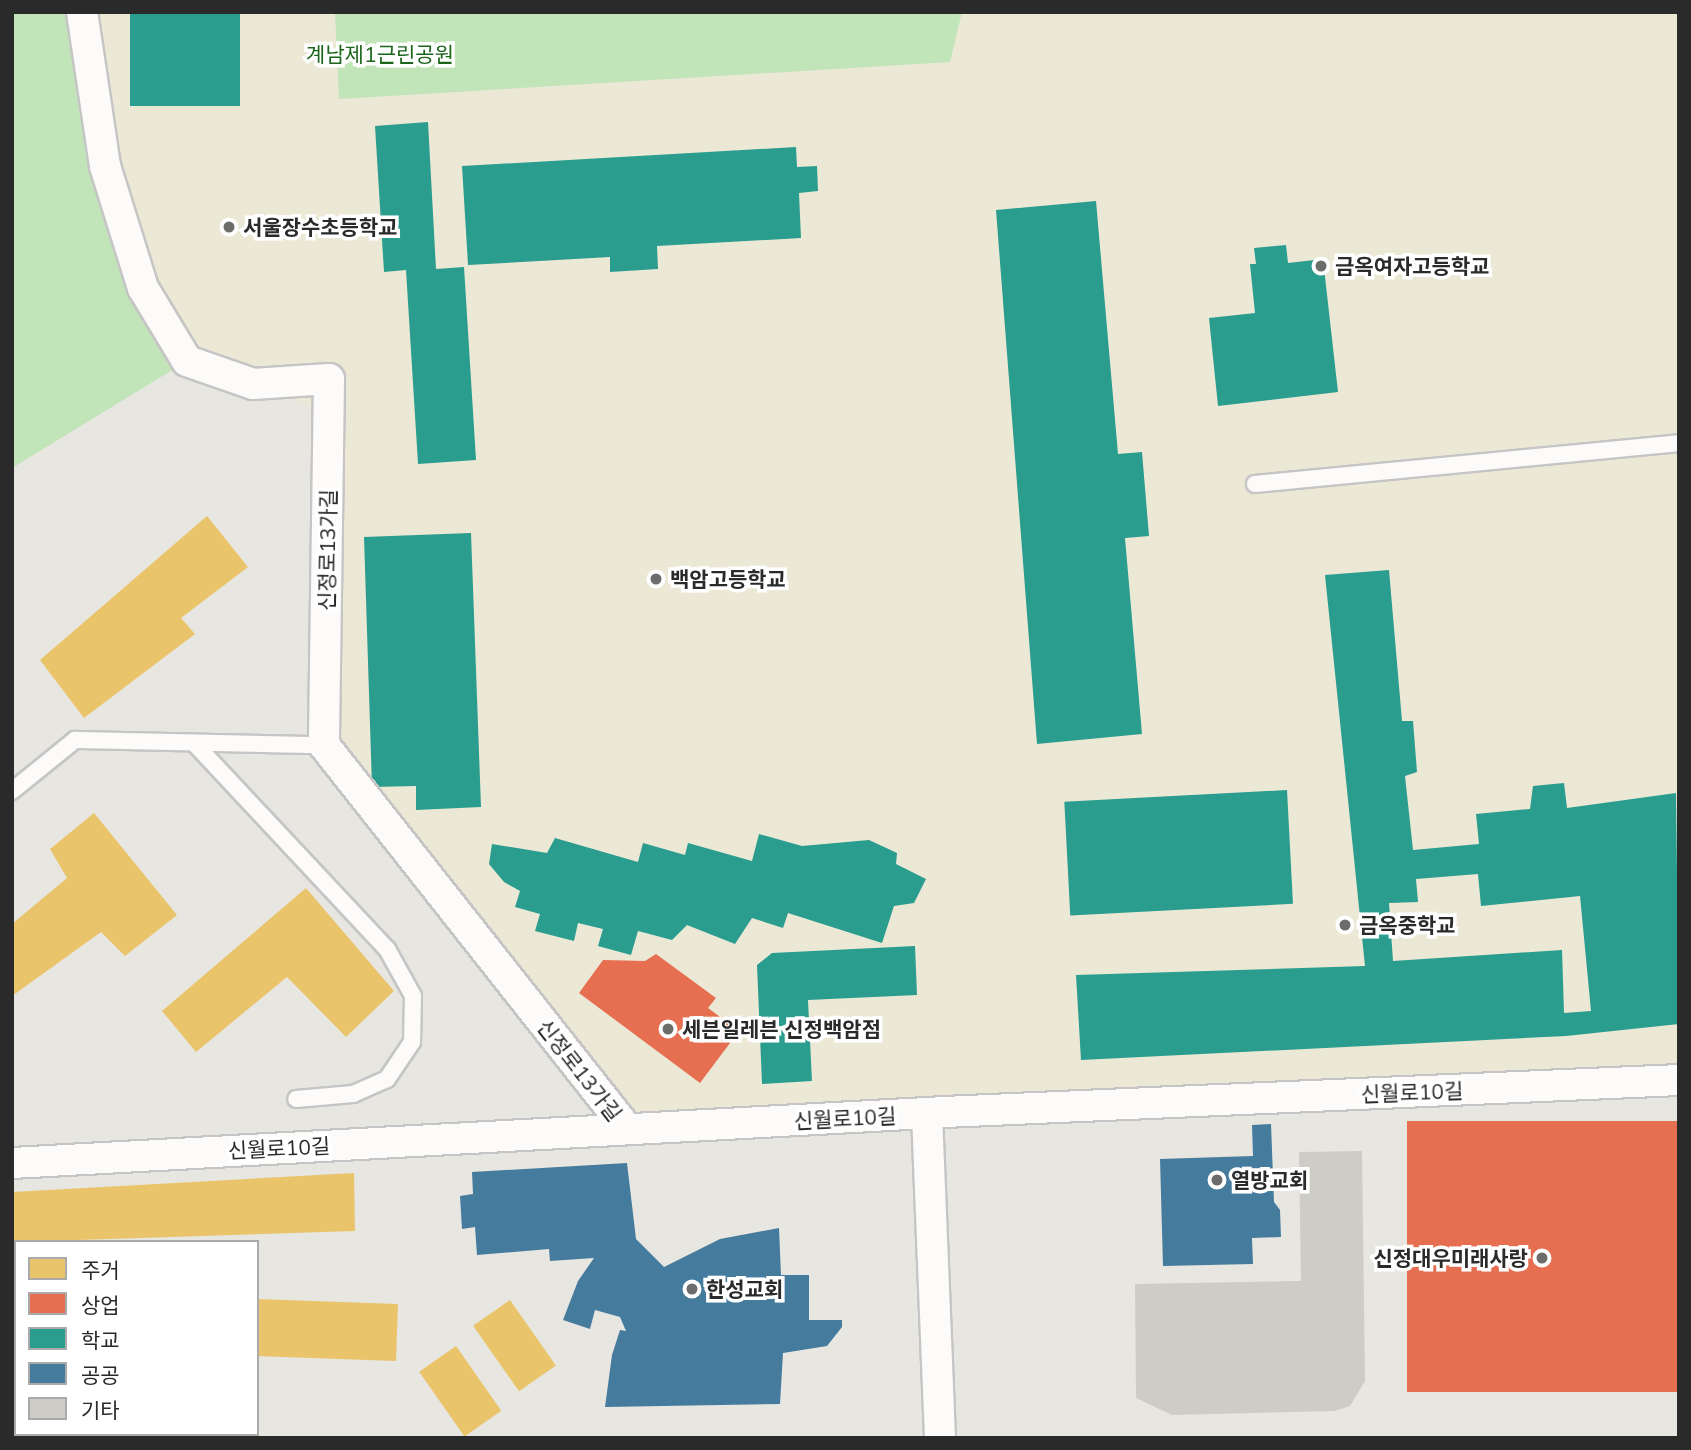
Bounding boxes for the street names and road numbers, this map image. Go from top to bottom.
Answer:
street label: 신정로13가길 [313,489,341,611]
street label: 신정로13가길 [533,1014,627,1126]
street label: 신월로10길 [1360,1078,1464,1106]
street label: 신월로10길 [793,1103,897,1133]
street label: 신월로10길 [227,1133,331,1163]

